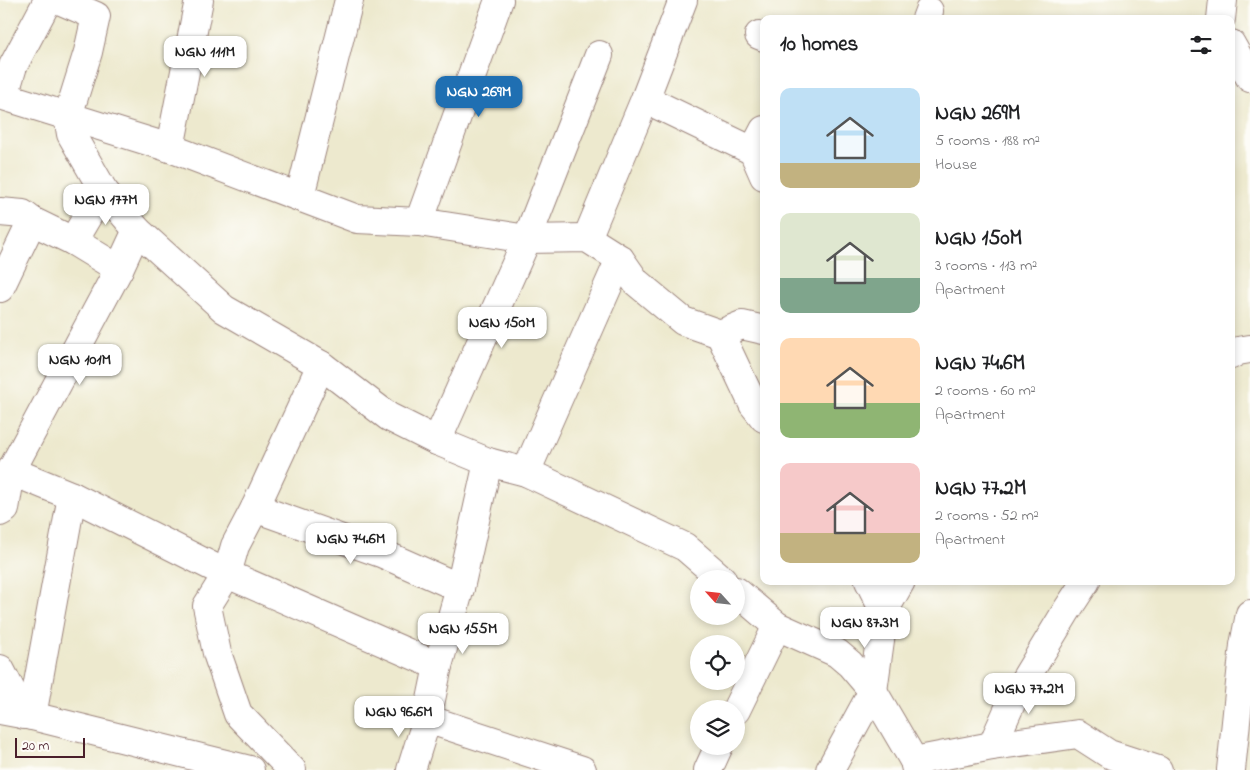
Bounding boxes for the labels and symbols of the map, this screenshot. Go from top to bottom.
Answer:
pin: NGN 111M [153,36,257,78]
pin: NGN 269M [427,76,531,118]
pin: NGN 177M [54,184,158,226]
pin: NGN 150M [450,306,554,349]
pin: NGN 101M [28,344,132,386]
pin: NGN 74.6M [294,522,408,565]
north arrow [690,570,745,625]
pin: NGN 87.3M [808,606,922,649]
pin: NGN 155M [411,612,515,655]
pin: NGN 77.2M [972,672,1086,715]
pin: NGN 96.6M [342,696,456,738]
scale bar [15,735,85,758]

